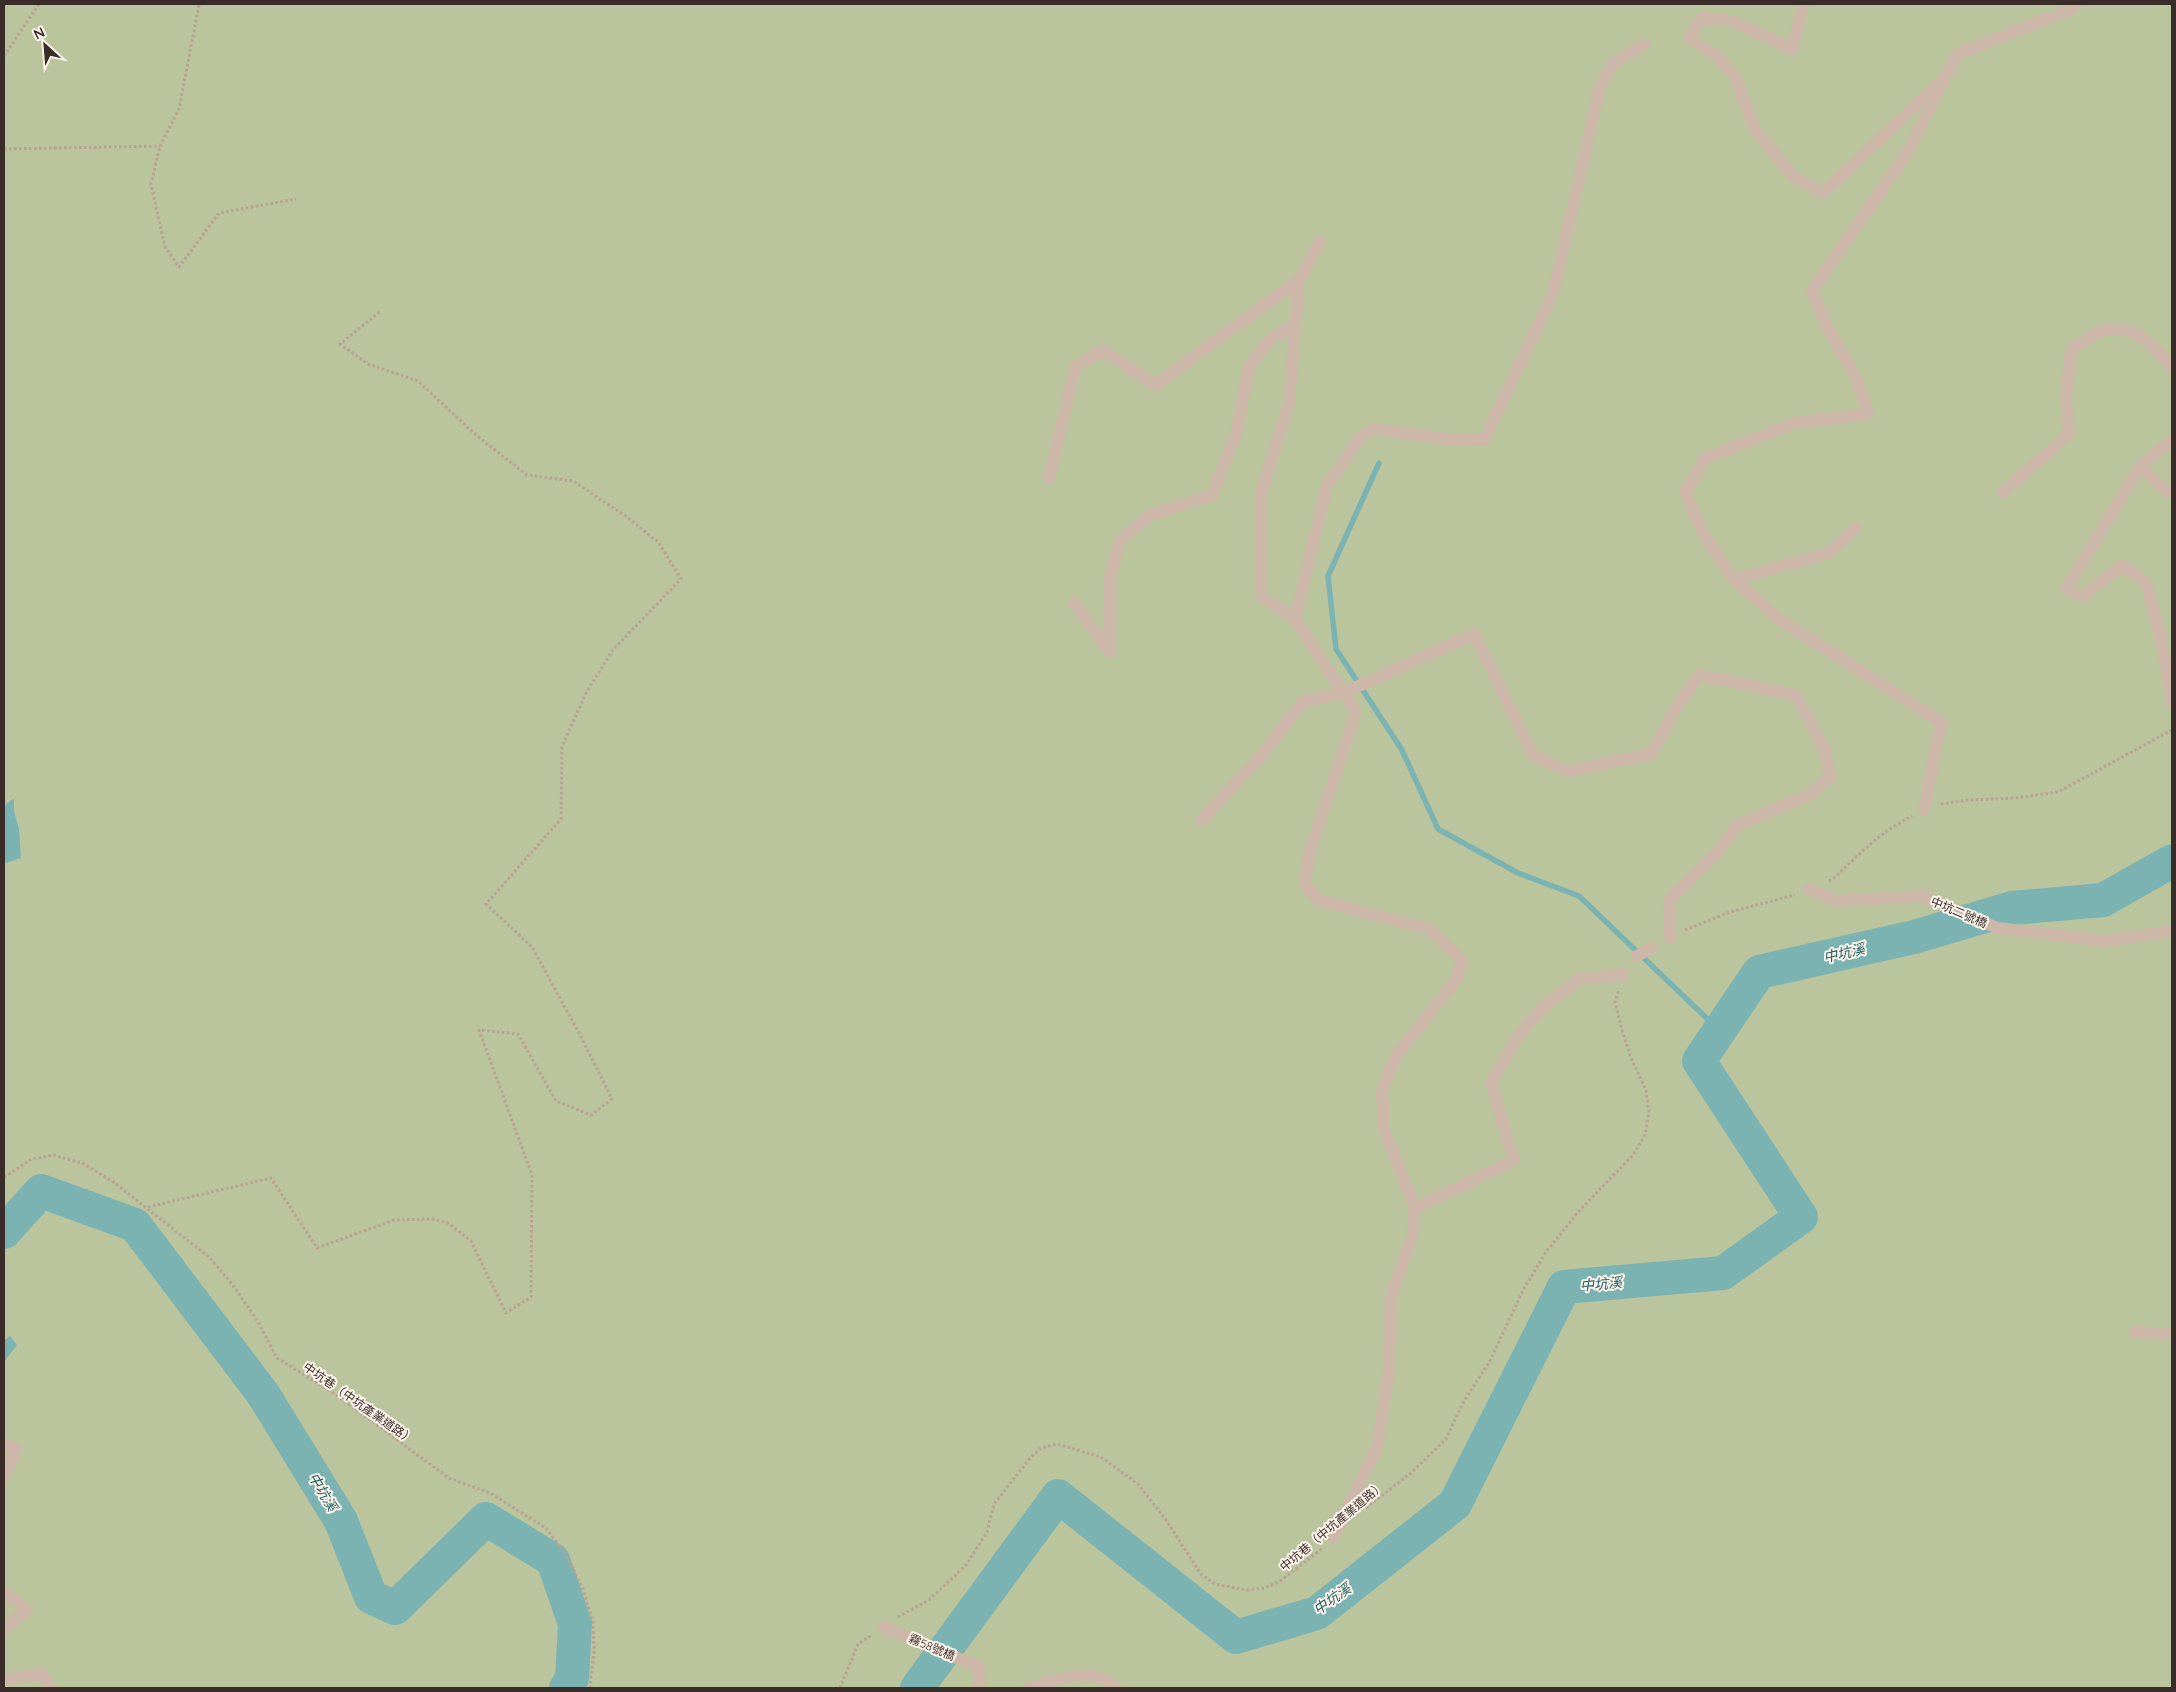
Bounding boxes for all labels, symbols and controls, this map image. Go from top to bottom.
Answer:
north arrow [20,20,70,70]
text: N [31,23,48,44]
street label: 中坑二號橋 [1928,893,1990,931]
water label: 中坑溪 [1822,939,1868,966]
water label: 中坑溪 [1579,1273,1625,1295]
street label: 中坑巷（中坑產業道路） [301,1359,417,1447]
water label: 中坑溪 [304,1469,343,1516]
street label: 中坑巷（中坑產業道路） [1277,1478,1387,1574]
water label: 中坑溪 [1310,1578,1356,1618]
street label: 霧58號橋 [907,1631,957,1663]

